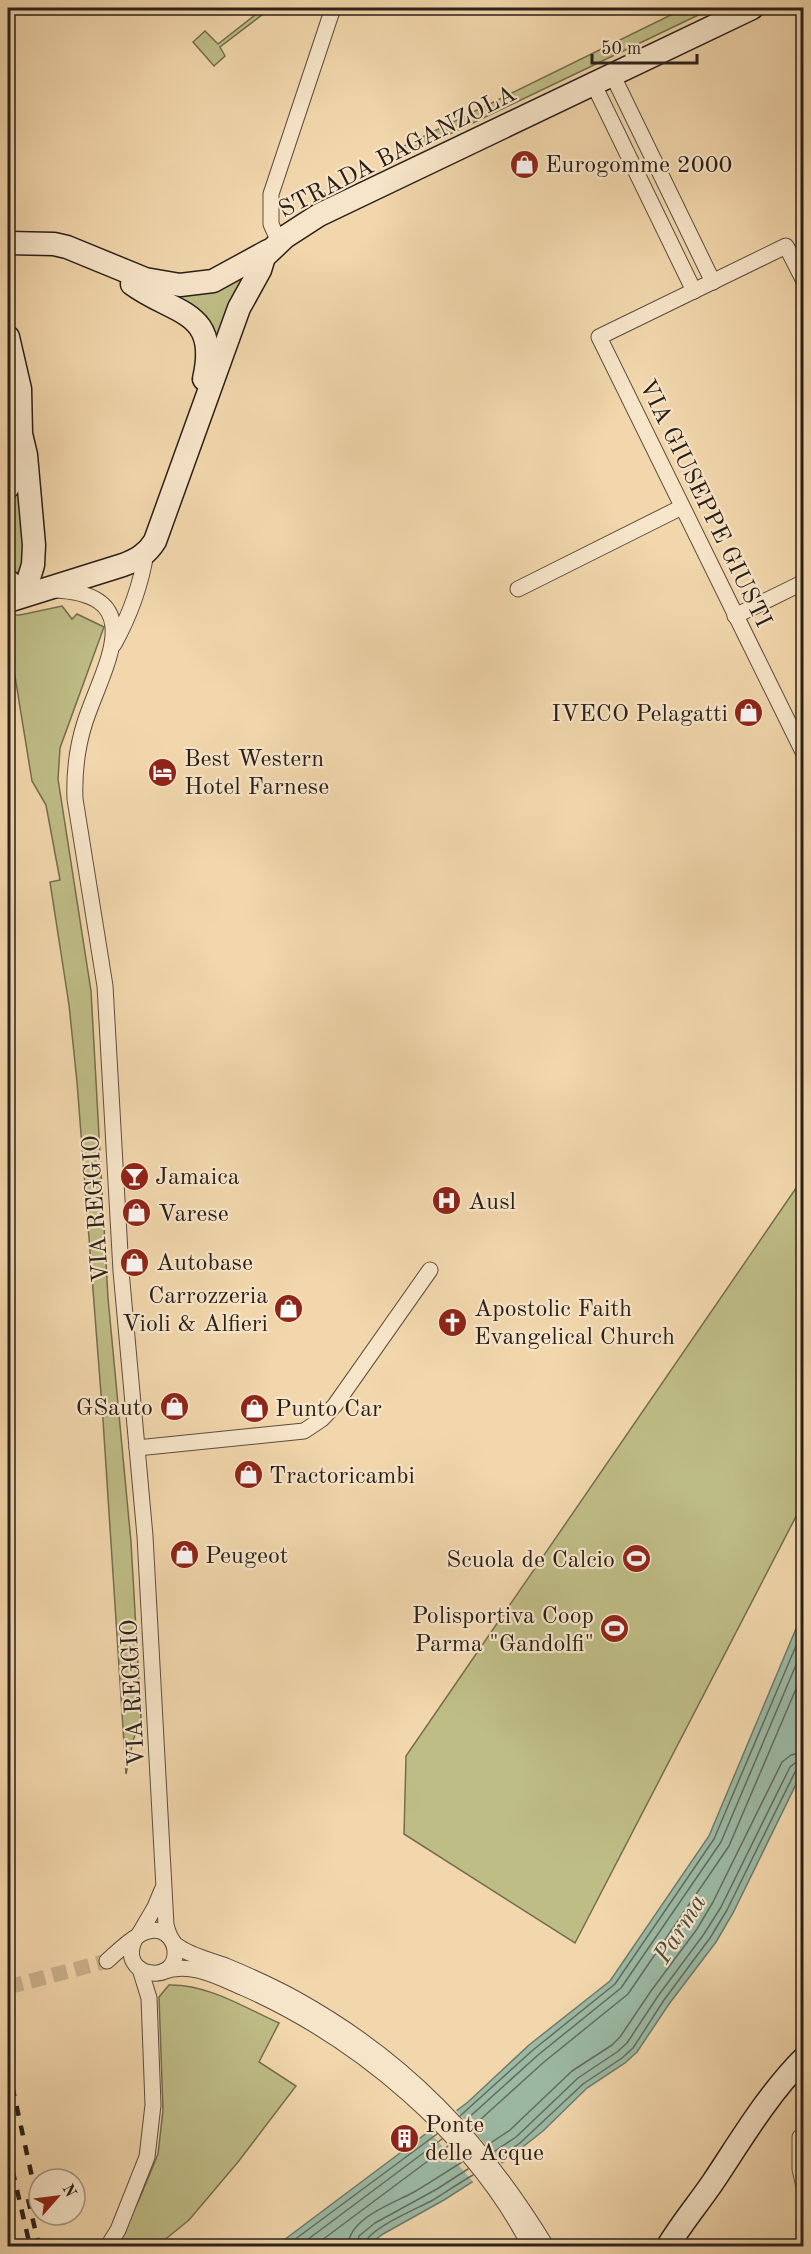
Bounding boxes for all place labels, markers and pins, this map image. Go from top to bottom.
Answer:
shop icon: Eurogomme 2000 [508,148,540,180]
place label: Eurogomme 2000 [545,154,733,178]
shop icon: IVECO Pelagatti [733,697,765,729]
place label: IVECO Pelagatti [551,703,728,727]
place label: Best Western Hotel Farnese [184,748,329,800]
hotel icon: Best Western Hotel Farnese [147,756,179,788]
bar icon: Jamaica [118,1160,150,1192]
place label: Jamaica [155,1166,240,1190]
hospital icon: Ausl [431,1185,463,1217]
place label: Ausl [468,1191,516,1215]
shop icon: Varese [121,1197,153,1229]
place label: Varese [158,1203,229,1227]
shop icon: Autobase [119,1246,151,1278]
place label: Autobase [156,1252,253,1276]
place label: Carrozzeria Violi & Alfieri [122,1285,268,1337]
shop icon: Carrozzeria Violi & Alfieri [273,1293,305,1325]
place label: Apostolic Faith Evangelical Church [474,1298,675,1350]
church icon: Apostolic Faith Evangelical Church [437,1306,469,1338]
shop icon: GSauto [158,1391,190,1423]
shop icon: Punto Car [238,1392,270,1424]
place label: GSauto [76,1397,153,1421]
place label: Punto Car [275,1398,382,1422]
shop icon: Tractoricambi [232,1459,264,1491]
place label: Tractoricambi [269,1465,415,1489]
shop icon: Peugeot [168,1539,200,1571]
sports icon: Scuola de Calcio [620,1543,652,1575]
place label: Peugeot [205,1545,288,1569]
place label: Scuola de Calcio [446,1549,615,1573]
place label: Polisportiva Coop Parma "Gandolfi" [412,1605,594,1657]
sports icon: Polisportiva Coop Parma "Gandolfi" [599,1613,631,1645]
place label: Ponte delle Acque [425,2114,544,2166]
building icon: Ponte delle Acque [388,2122,420,2154]

